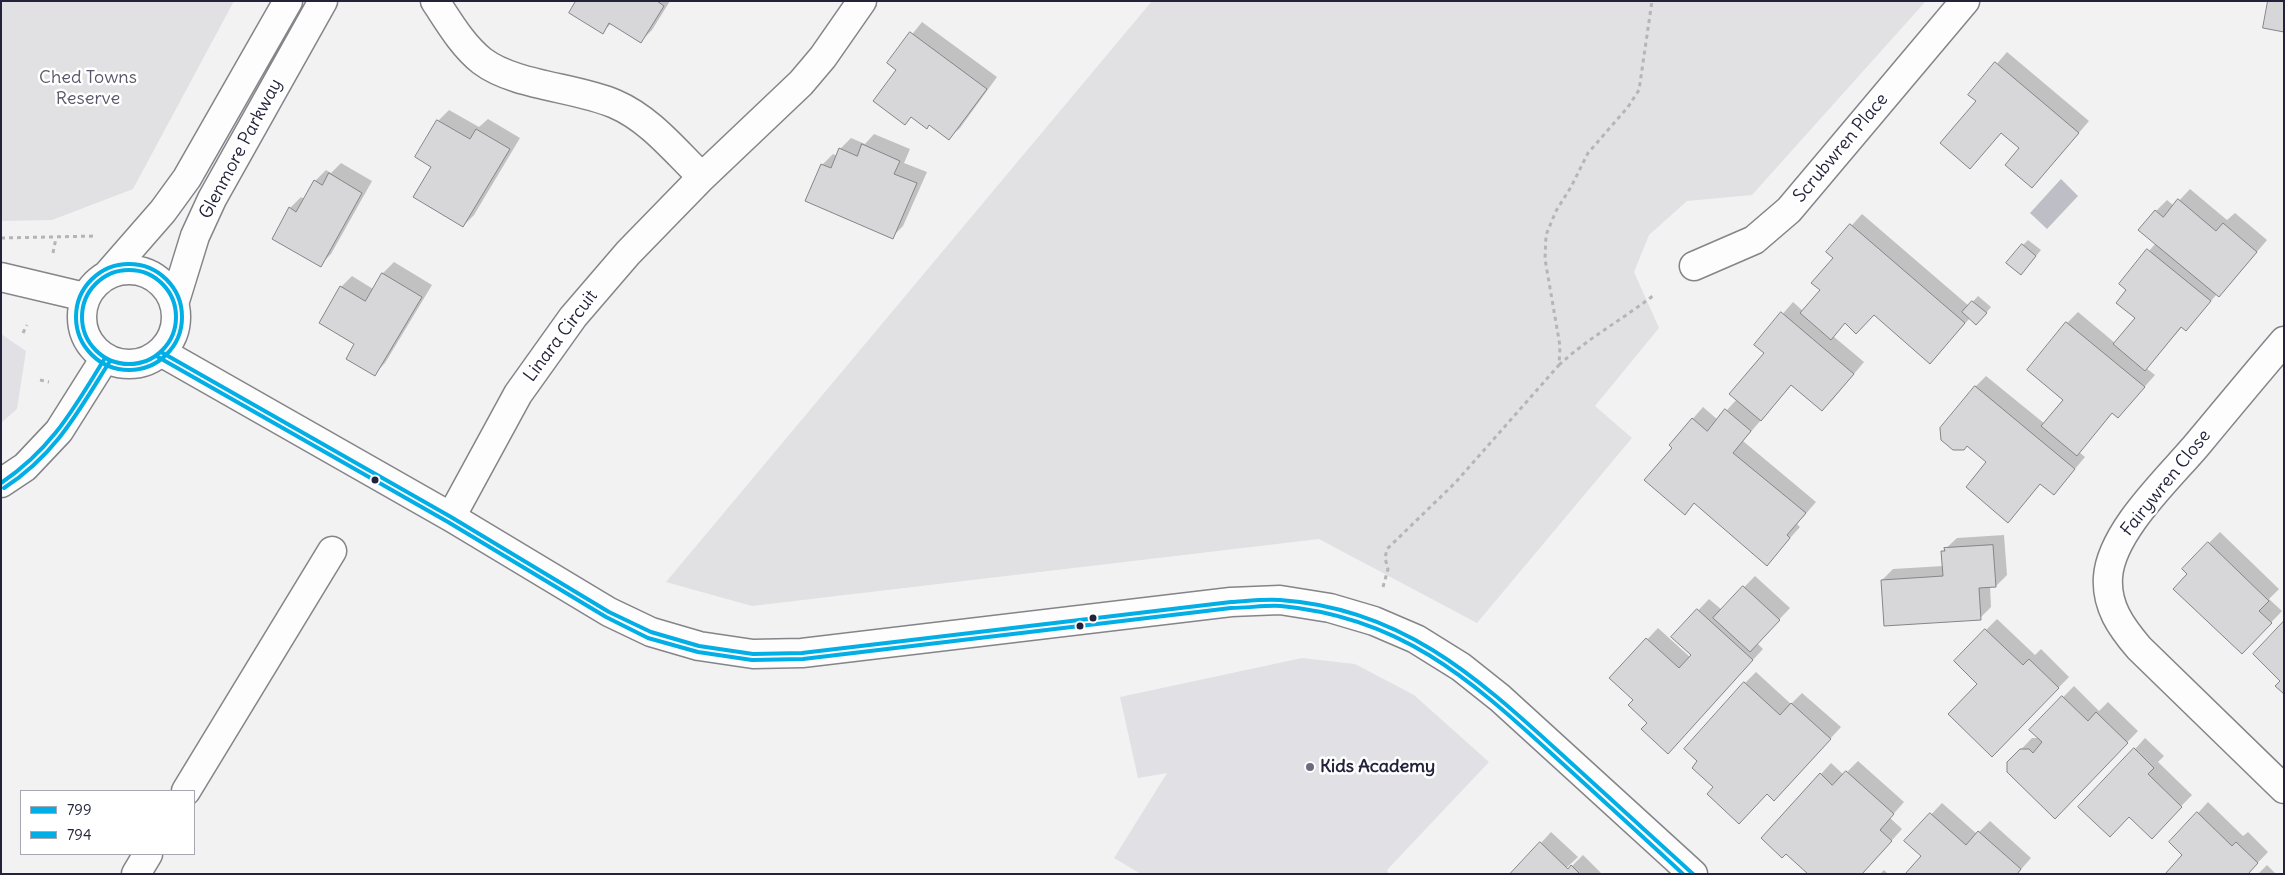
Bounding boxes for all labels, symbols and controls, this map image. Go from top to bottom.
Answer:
park label: Ched Towns Reserve [39,67,137,110]
street label: Glenmore Parkway [195,75,287,223]
street label: Scrubwren Place [1789,89,1893,207]
street label: Linara Circuit [520,286,602,386]
street label: Fairywren Close [2117,426,2215,540]
unlabelled marker [370,475,380,485]
unlabelled marker [1088,613,1098,623]
unlabelled marker [1075,621,1085,631]
place label: Kids Academy [1320,756,1435,778]
marker: Kids Academy [1304,761,1316,773]
legend [20,790,195,855]
text: 799 [67,800,92,819]
text: 794 [67,825,92,844]

